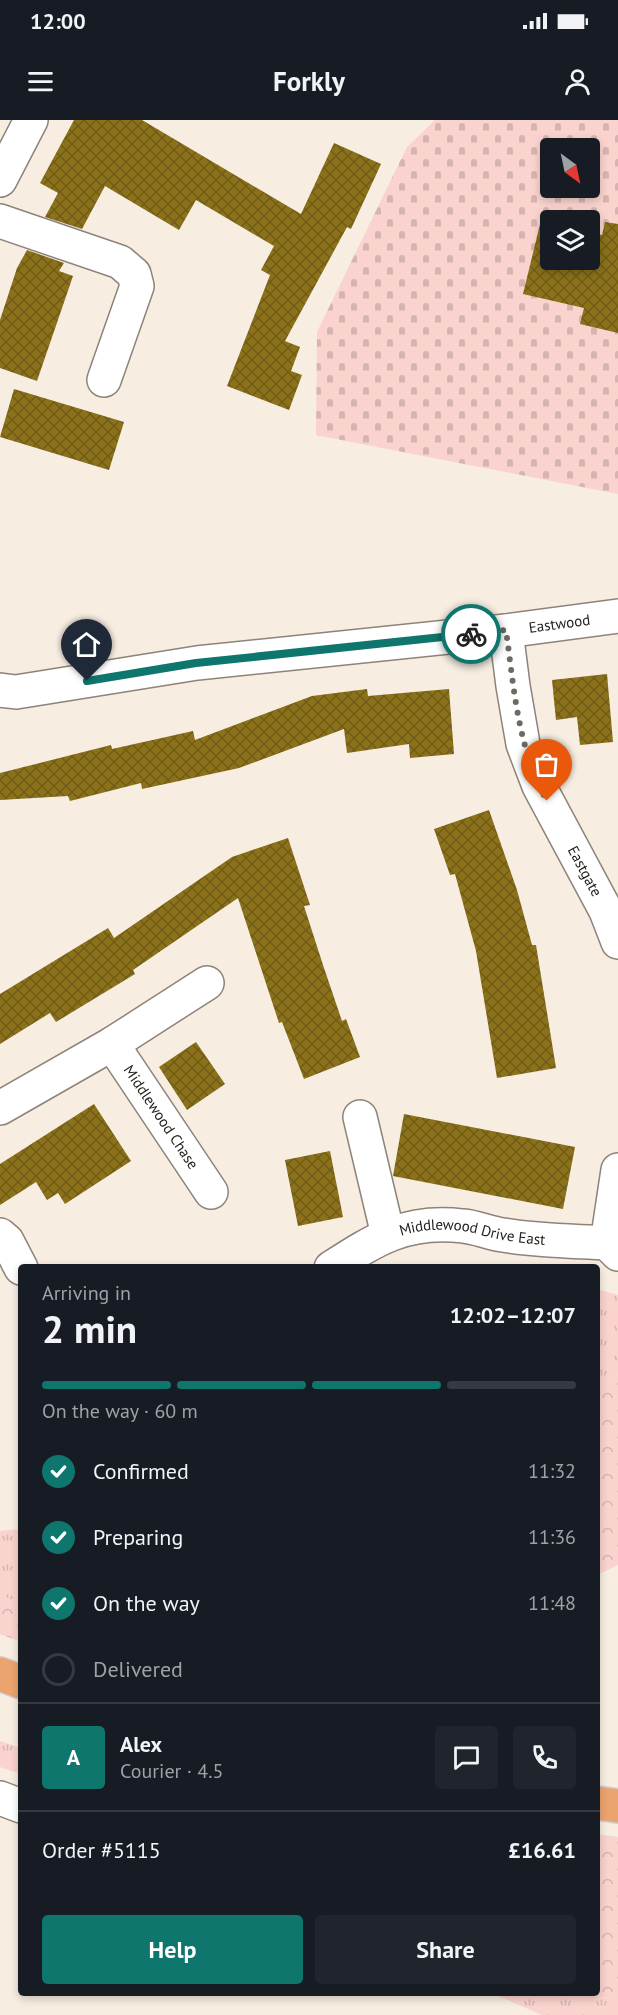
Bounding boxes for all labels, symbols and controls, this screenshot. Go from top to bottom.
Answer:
text: 12:00 [30,7,86,35]
text: Forkly [273,64,345,98]
icon: menu [24,65,57,98]
icon: person [561,65,594,98]
north arrow [540,138,600,198]
map controls [540,138,600,270]
button: layers [540,210,600,270]
courier [441,604,501,664]
street label: Eastwood [527,610,591,637]
icon: bike [455,618,488,651]
pin [61,619,112,681]
icon: home [70,628,103,661]
pin [521,739,572,801]
icon: bag [530,748,563,781]
street label: Eastgate [564,842,606,900]
street label: Middlewood Chase [120,1061,203,1173]
street label: Middlewood Drive East [397,1215,546,1249]
text: Arriving in [42,1280,131,1306]
text: 12:02–12:07 [450,1301,576,1329]
text: 2 min [42,1303,137,1354]
text: On the way · 60 m [42,1398,198,1424]
icon: check [42,1455,75,1488]
text: Confirmed [93,1457,189,1485]
text: 11:32 [528,1458,576,1484]
icon: check [42,1521,75,1554]
text: Preparing [93,1523,183,1551]
text: 11:36 [528,1524,576,1550]
icon: check [42,1587,75,1620]
text: On the way [93,1589,200,1617]
text: 11:48 [528,1590,576,1616]
text: Delivered [93,1655,183,1683]
button: chat [435,1726,498,1789]
button: phone [513,1726,576,1789]
text: Alex [120,1730,162,1758]
text: A [67,1743,80,1771]
text: Courier · 4.5 [120,1758,223,1784]
text: Order #5115 [42,1836,161,1864]
text: £16.61 [508,1836,576,1864]
button: Help [42,1915,303,1984]
button: Share [315,1915,576,1984]

